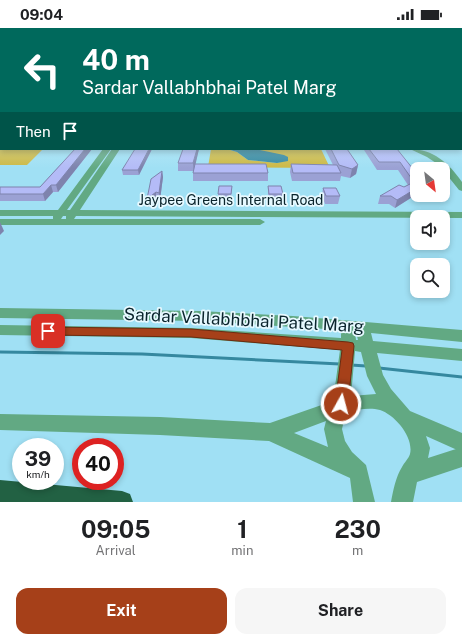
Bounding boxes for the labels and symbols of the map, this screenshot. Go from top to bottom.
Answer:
north arrow [410,162,450,202]
street label: Jaypee Greens Internal Road [139,192,323,208]
street label: Sardar Vallabhbhai Patel Marg [123,304,365,336]
pin [31,314,65,348]
position arrow [320,383,362,425]
speed limit sign: 40 [72,438,124,490]

